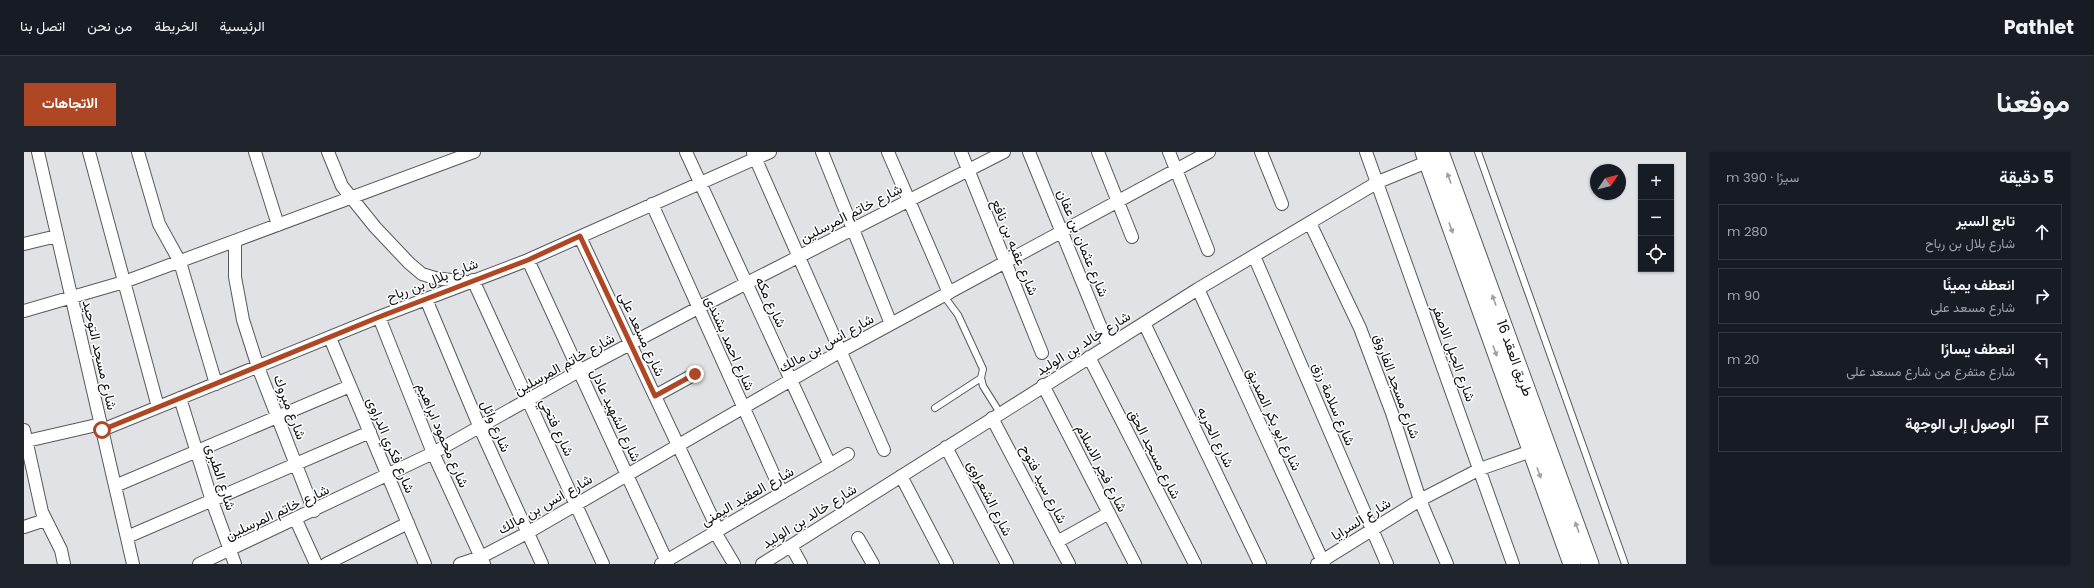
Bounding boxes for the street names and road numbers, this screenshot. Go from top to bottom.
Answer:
street label: شارع خاتم المرسلين [796,179,906,248]
street label: شارع عثمان بن عفان [1051,186,1114,300]
street label: شارع عقبه بن نافع [986,196,1043,299]
street label: شارع بلال بن رباح [383,253,481,308]
street label: شارع مكه [750,273,791,331]
street label: شارع مسعد على [613,288,670,380]
street label: شارع احمد بشندى [699,292,760,394]
street label: شارع مسجد التوحيد [77,298,122,412]
street label: شارع الجبل الاصفر [1426,301,1481,405]
street label: شارع خالد بن الوليد [1032,306,1135,381]
street label: شارع انس بن مالك [775,309,878,378]
street label: طريق العقد 16 [1492,317,1538,399]
street label: شارع خاتم المرسلين [510,328,619,401]
street label: شارع مسجد الفاروق [1368,331,1425,442]
street label: شارع سلامة رزق [1307,359,1360,449]
street label: شارع ابو بكر الصديق [1240,364,1307,474]
street label: شارع الشهيد عادل [585,365,646,465]
street label: شارع مبروك [268,372,312,443]
street label: شارع محمود ابراهيم [411,379,474,491]
street label: شارع فكري الدراوى [360,394,420,497]
street label: شارع فتحي [533,395,579,460]
street label: شارع وائل [475,397,516,456]
street label: شارع الحريه [1192,403,1239,471]
street label: شارع مسجد الحق [1123,406,1186,503]
street label: شارع فجر الاسلام [1070,421,1133,516]
street label: شارع الطبرى [200,441,241,513]
street label: شارع سيد فتوح [1015,441,1072,527]
street label: شارع الشعراوى [961,457,1018,540]
street label: شارع العقيد اليمنى [697,461,798,532]
street label: شارع انس بن مالك [494,469,596,540]
street label: شارع خاتم المرسلين [222,479,333,546]
street label: شارع خالد بن الوليد [758,479,861,554]
street label: شارع السرايا [1327,493,1395,546]

